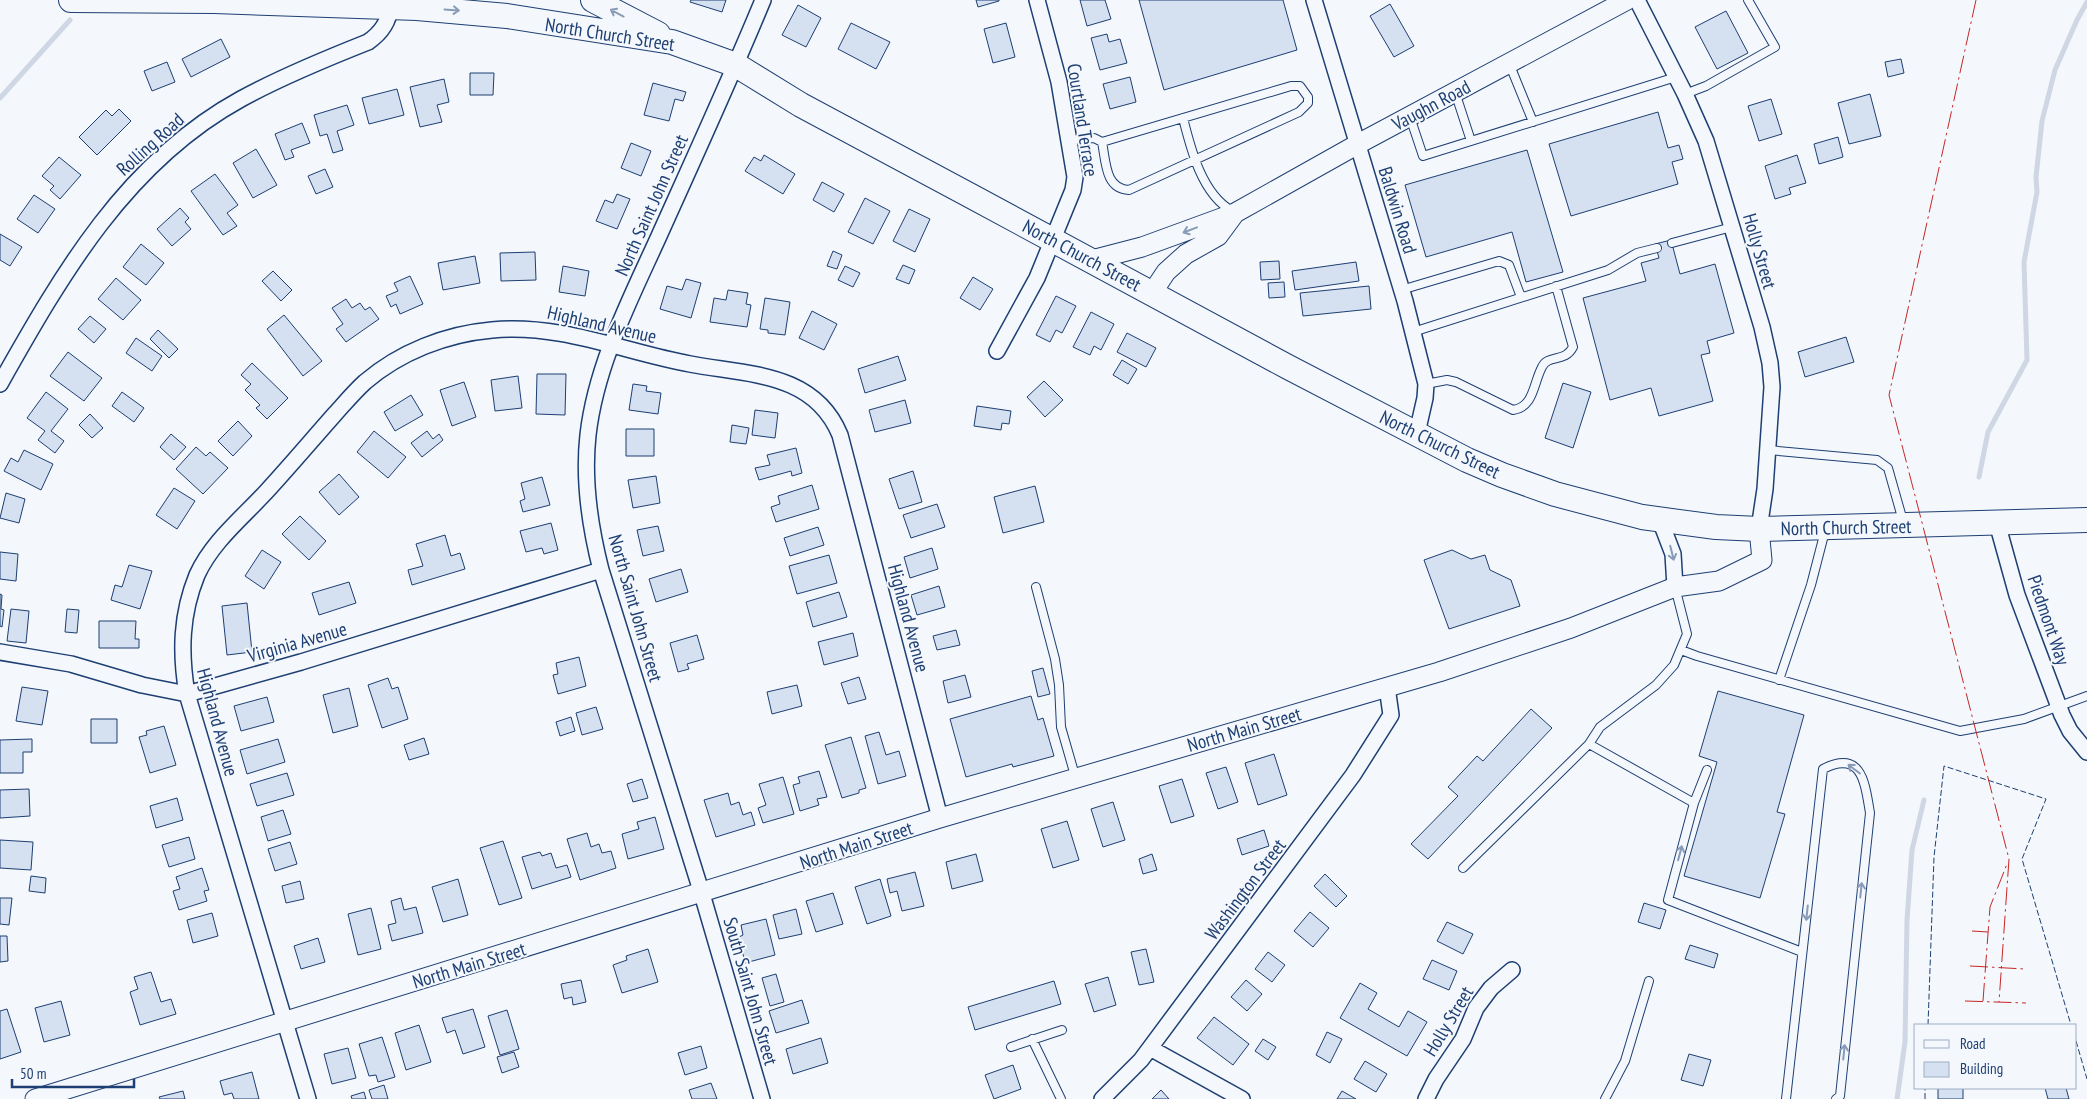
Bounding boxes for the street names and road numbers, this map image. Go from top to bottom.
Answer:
street label: North Church Street [544,12,677,56]
street label: Courtland Terrace [1062,62,1104,178]
street label: Vaughn Road [1387,74,1474,136]
street label: Rolling Road [111,107,189,181]
street label: North Saint John Street [609,130,693,279]
street label: Baldwin Road [1373,164,1423,256]
street label: Holly Street [1738,211,1782,292]
street label: North Church Street [1019,214,1146,297]
street label: Highland Avenue [545,300,659,348]
street label: North Church Street [1376,405,1505,484]
street label: North Church Street [1780,514,1912,540]
street label: North Saint John Street [604,532,669,685]
street label: Highland Avenue [883,561,935,675]
street label: Piedmont Way [2022,572,2076,669]
street label: Virginia Avenue [244,616,350,668]
street label: Highland Avenue [192,665,244,779]
street label: North Main Street [1184,701,1304,757]
street label: North Main Street [797,815,916,875]
street label: Washington Street [1199,833,1291,944]
street label: South Saint John Street [718,914,784,1068]
street label: North Main Street [409,936,529,994]
street label: Holly Street [1418,981,1479,1060]

